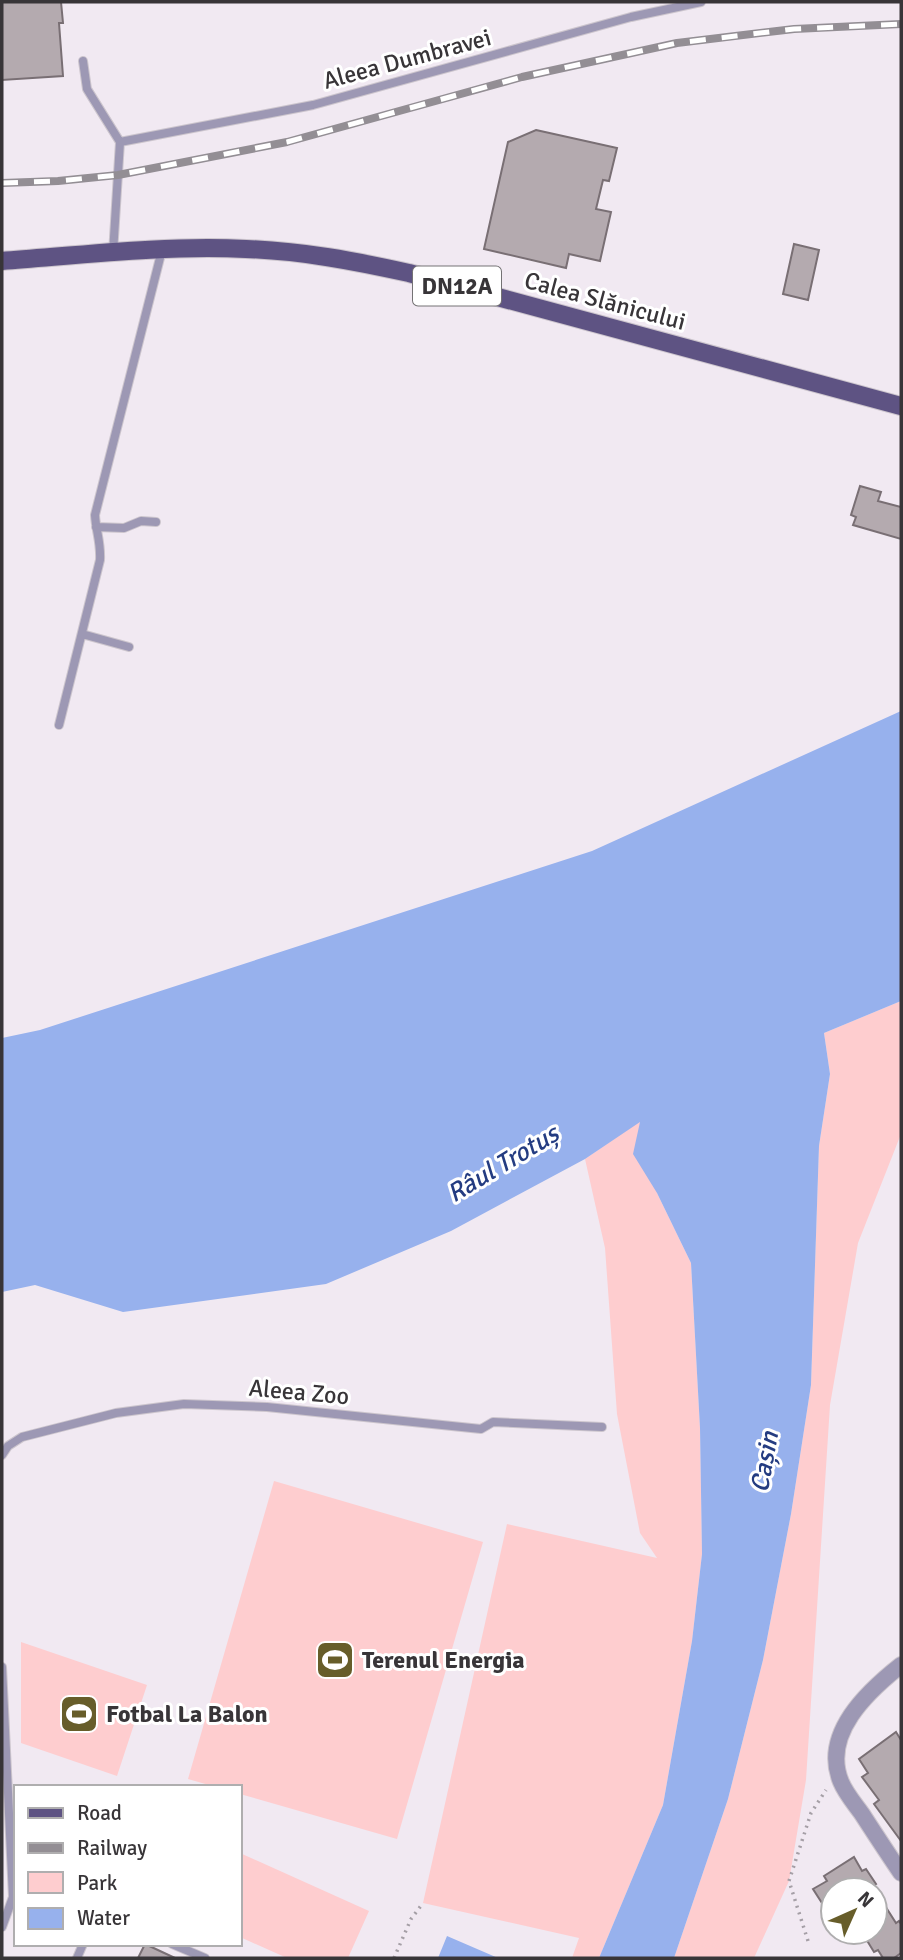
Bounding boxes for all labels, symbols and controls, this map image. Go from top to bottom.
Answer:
street label: Aleea Dumbravei [320,22,494,96]
street label: Calea Slănicului [521,265,689,337]
road number: DN12A [413,266,501,306]
water label: Râul Trotuș [441,1117,567,1210]
street label: Aleea Zoo [248,1373,350,1411]
water label: Cașin [744,1428,786,1495]
sports icon: Terenul Energia [314,1639,356,1681]
place label: Terenul Energia [362,1645,525,1675]
sports icon: Fotbal La Balon [58,1693,100,1735]
place label: Fotbal La Balon [106,1699,268,1729]
legend [14,1785,242,1946]
text: Road [77,1800,122,1826]
text: Railway [77,1835,147,1861]
text: Park [77,1870,118,1896]
north arrow [819,1876,889,1946]
text: N [852,1887,878,1913]
text: Water [77,1905,130,1931]

